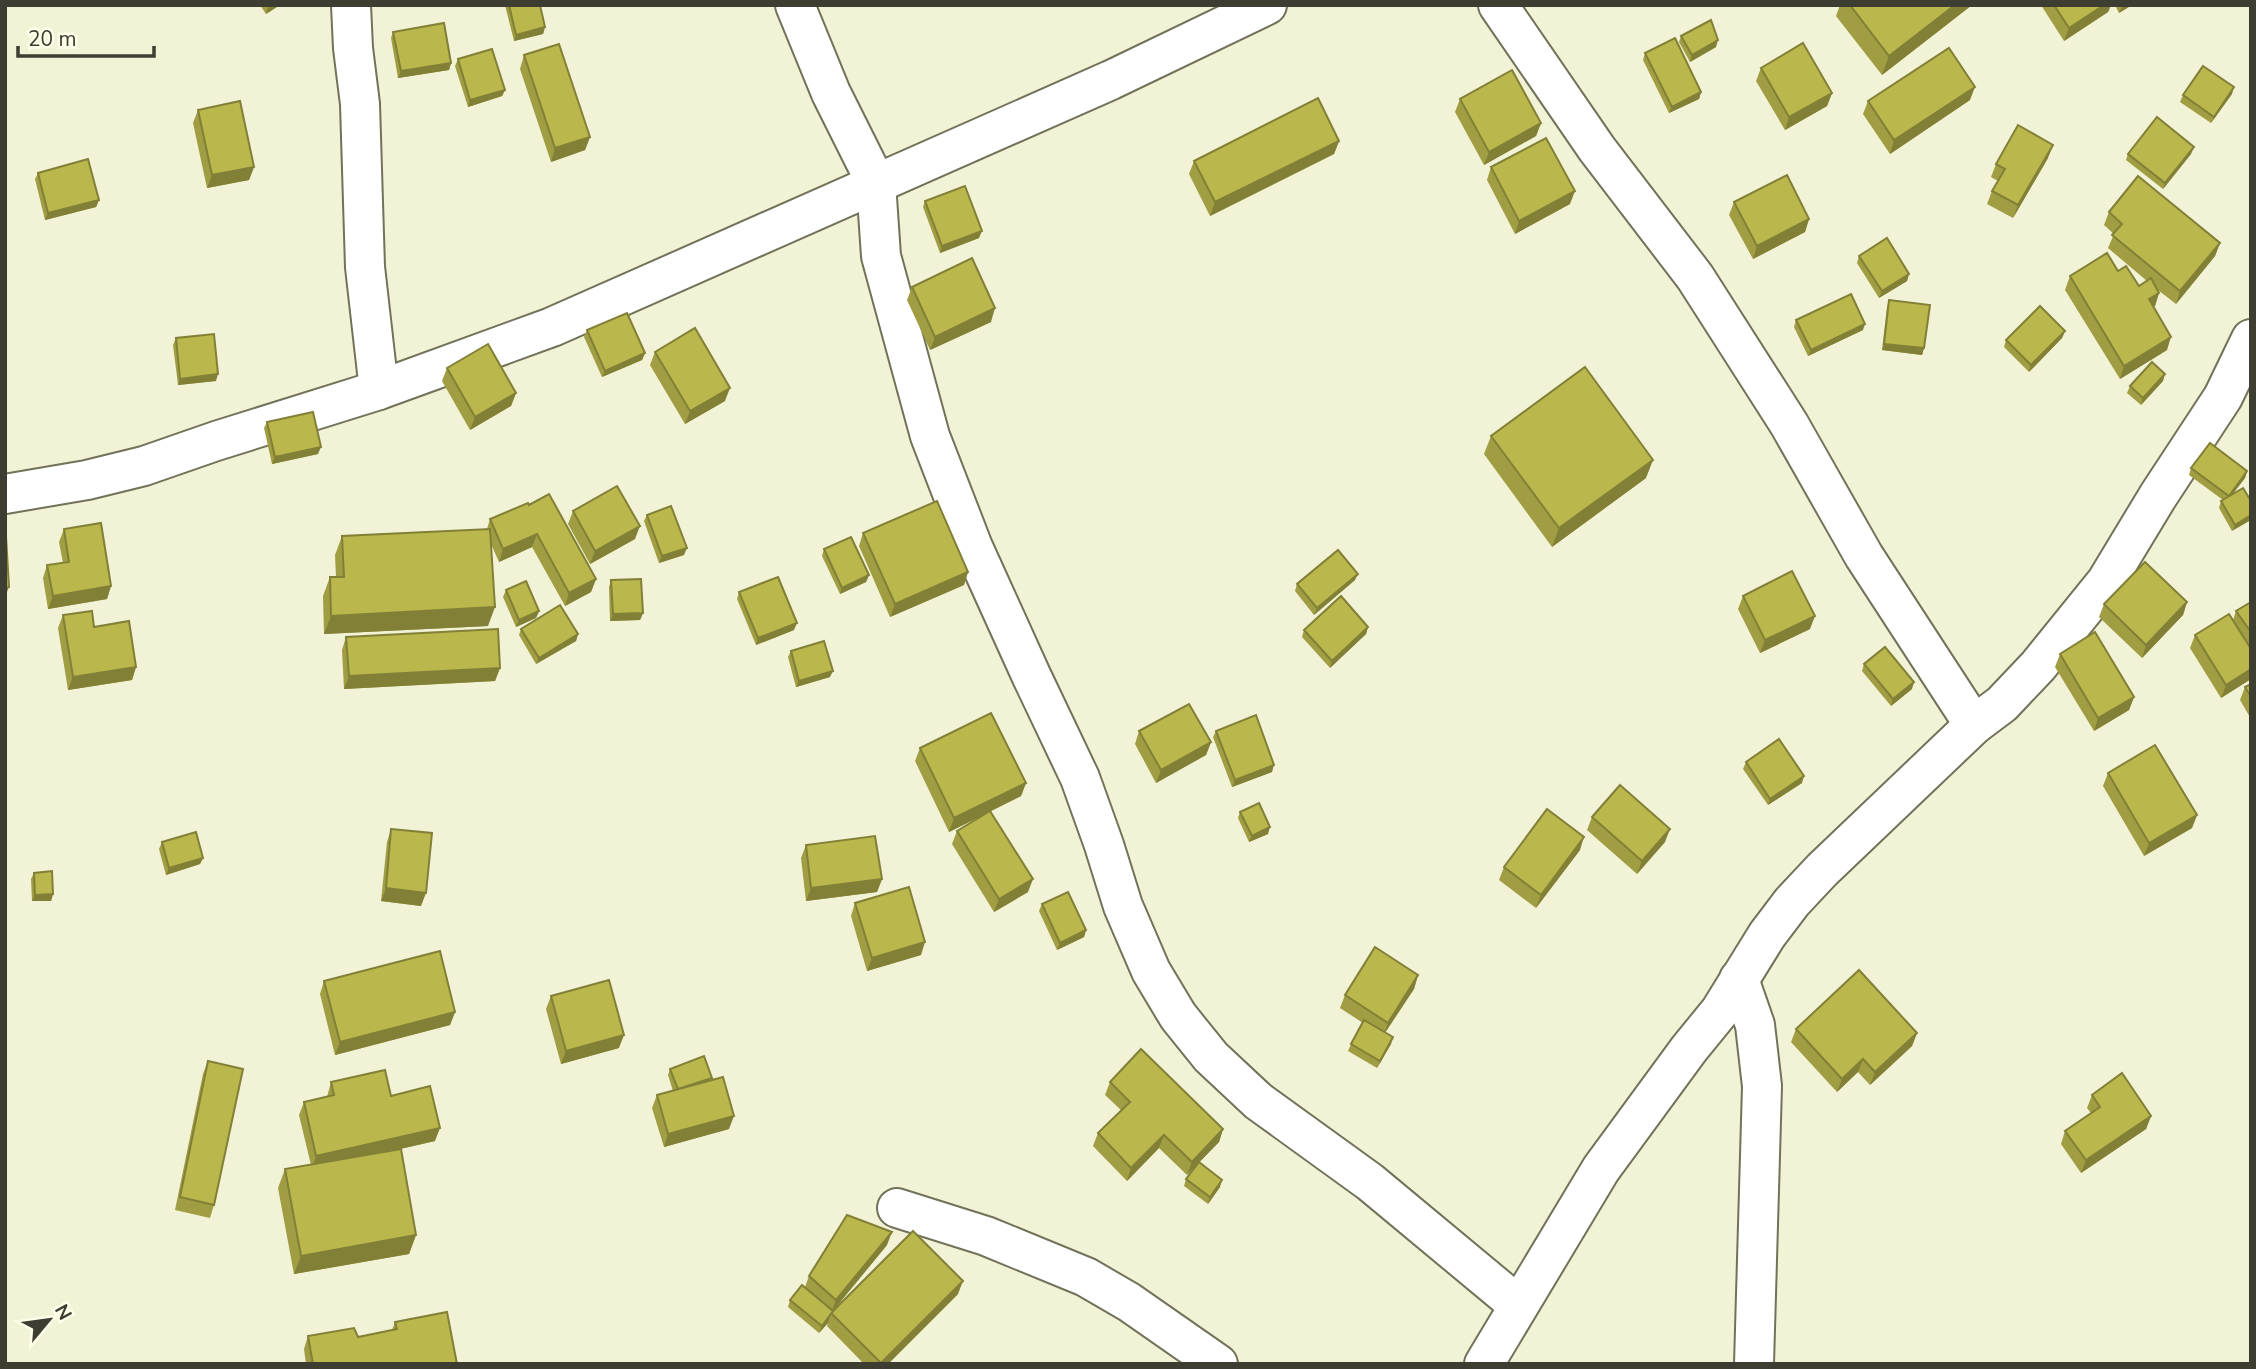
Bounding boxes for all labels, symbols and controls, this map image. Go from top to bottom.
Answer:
scale bar [18,14,154,58]
text: 20 m [28,25,77,53]
north arrow [14,1285,84,1355]
text: N [48,1300,78,1325]

